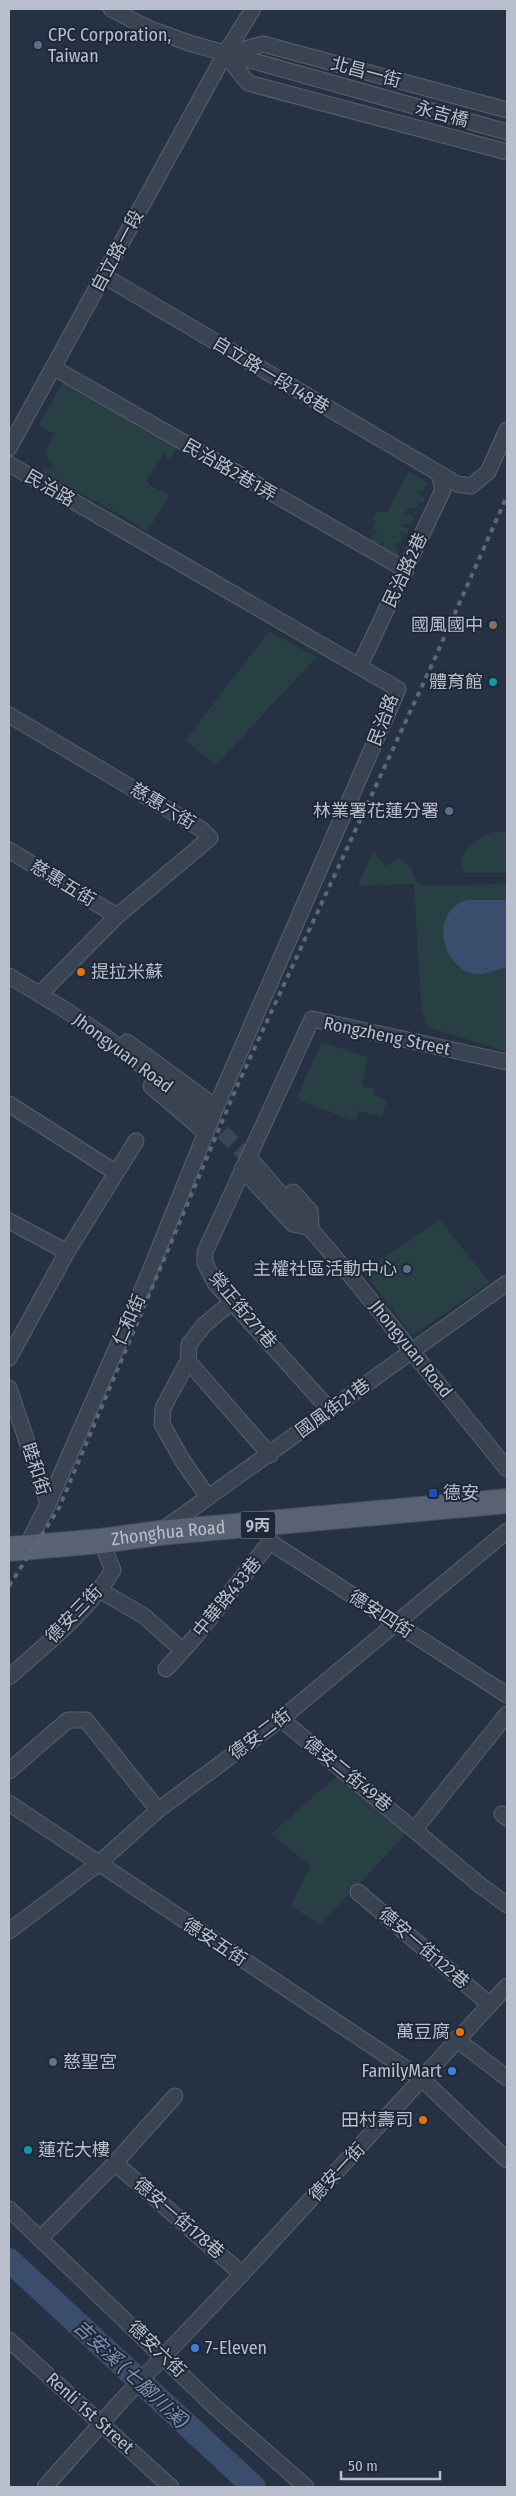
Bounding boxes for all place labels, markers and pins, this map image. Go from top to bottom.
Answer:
place label: CPC Corporation, Taiwan [48,24,171,67]
marker: CPC Corporation, Taiwan [32,39,44,51]
place label: 國風國中 [411,614,483,636]
marker: 國風國中 [487,619,499,631]
place label: 體育館 [429,671,483,693]
marker: 體育館 [487,676,499,688]
place label: 林業署花蓮分署 [313,800,439,822]
marker: 林業署花蓮分署 [443,805,455,817]
place label: 提拉米蘇 [91,961,163,983]
marker: 提拉米蘇 [75,966,87,978]
place label: 主權社區活動中心 [253,1258,397,1280]
marker: 主權社區活動中心 [401,1263,413,1275]
place label: 德安 [443,1482,479,1504]
marker: 德安 [427,1487,439,1499]
place label: 萬豆腐 [396,2021,450,2043]
marker: 萬豆腐 [454,2026,466,2038]
place label: 慈聖宮 [63,2051,117,2073]
marker: 慈聖宮 [47,2056,59,2068]
place label: FamilyMart [362,2060,442,2082]
marker: FamilyMart [446,2065,458,2077]
place label: 田村壽司 [341,2109,413,2131]
marker: 田村壽司 [417,2114,429,2126]
place label: 蓮花大樓 [38,2139,110,2161]
marker: 蓮花大樓 [22,2144,34,2156]
place label: 7-Eleven [205,2337,267,2359]
marker: 7-Eleven [189,2342,201,2354]

